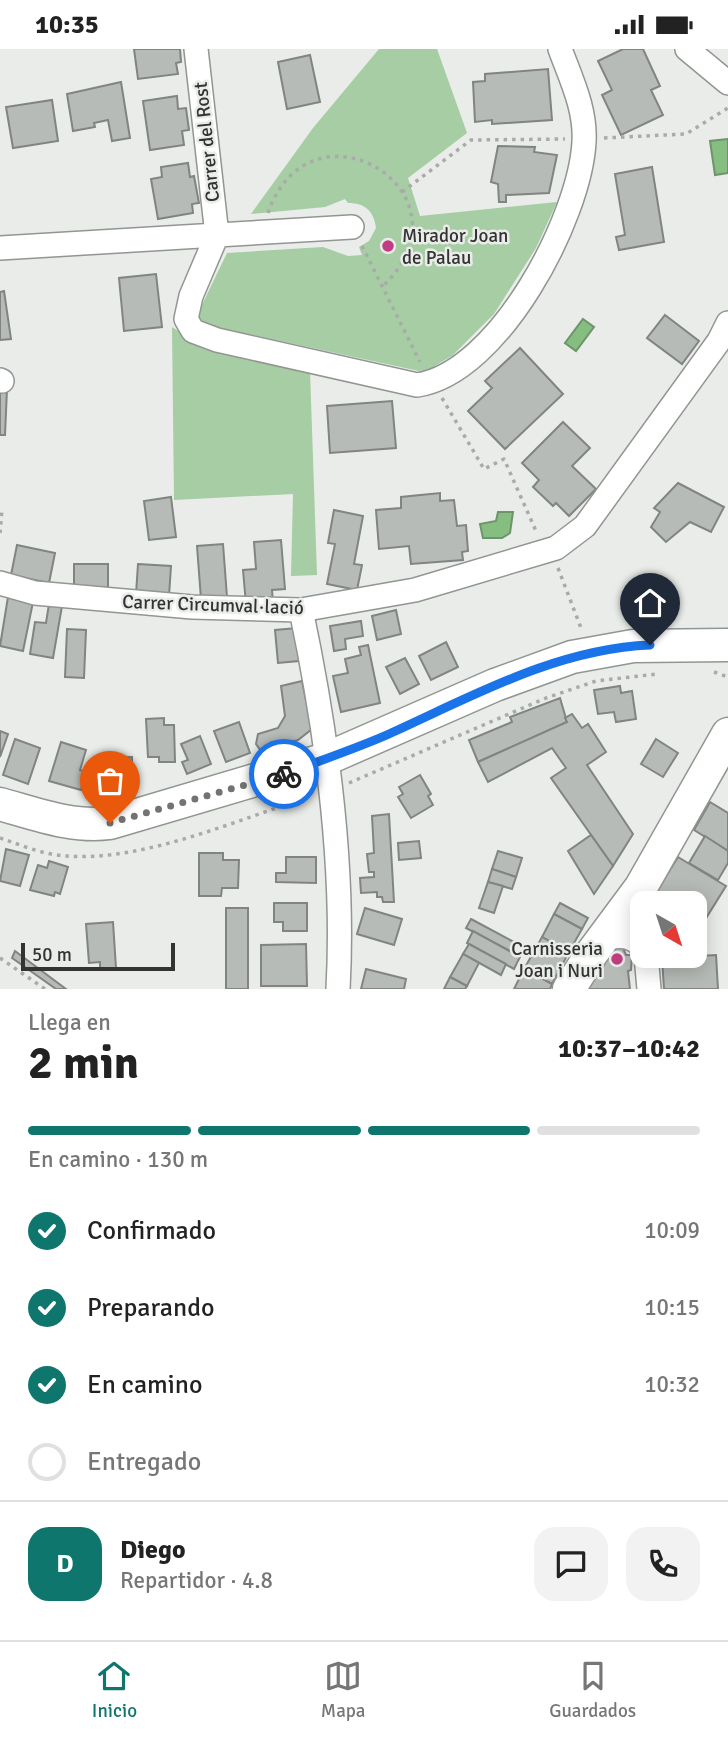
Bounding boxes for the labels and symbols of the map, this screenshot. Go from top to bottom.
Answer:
street label: Carrer del Rost [189,80,225,203]
place label: Mirador Joan de Palau [402,224,508,270]
marker: Mirador Joan de Palau [380,238,396,254]
pin [620,573,680,645]
street label: Carrer Circumval·lació [122,590,304,620]
courier [249,739,319,809]
pin [80,751,140,823]
north arrow [630,891,707,968]
place label: Carnisseria Joan i Nuri [511,937,603,983]
scale bar [21,940,175,972]
marker: Carnisseria Joan i Nuri [609,951,625,967]

